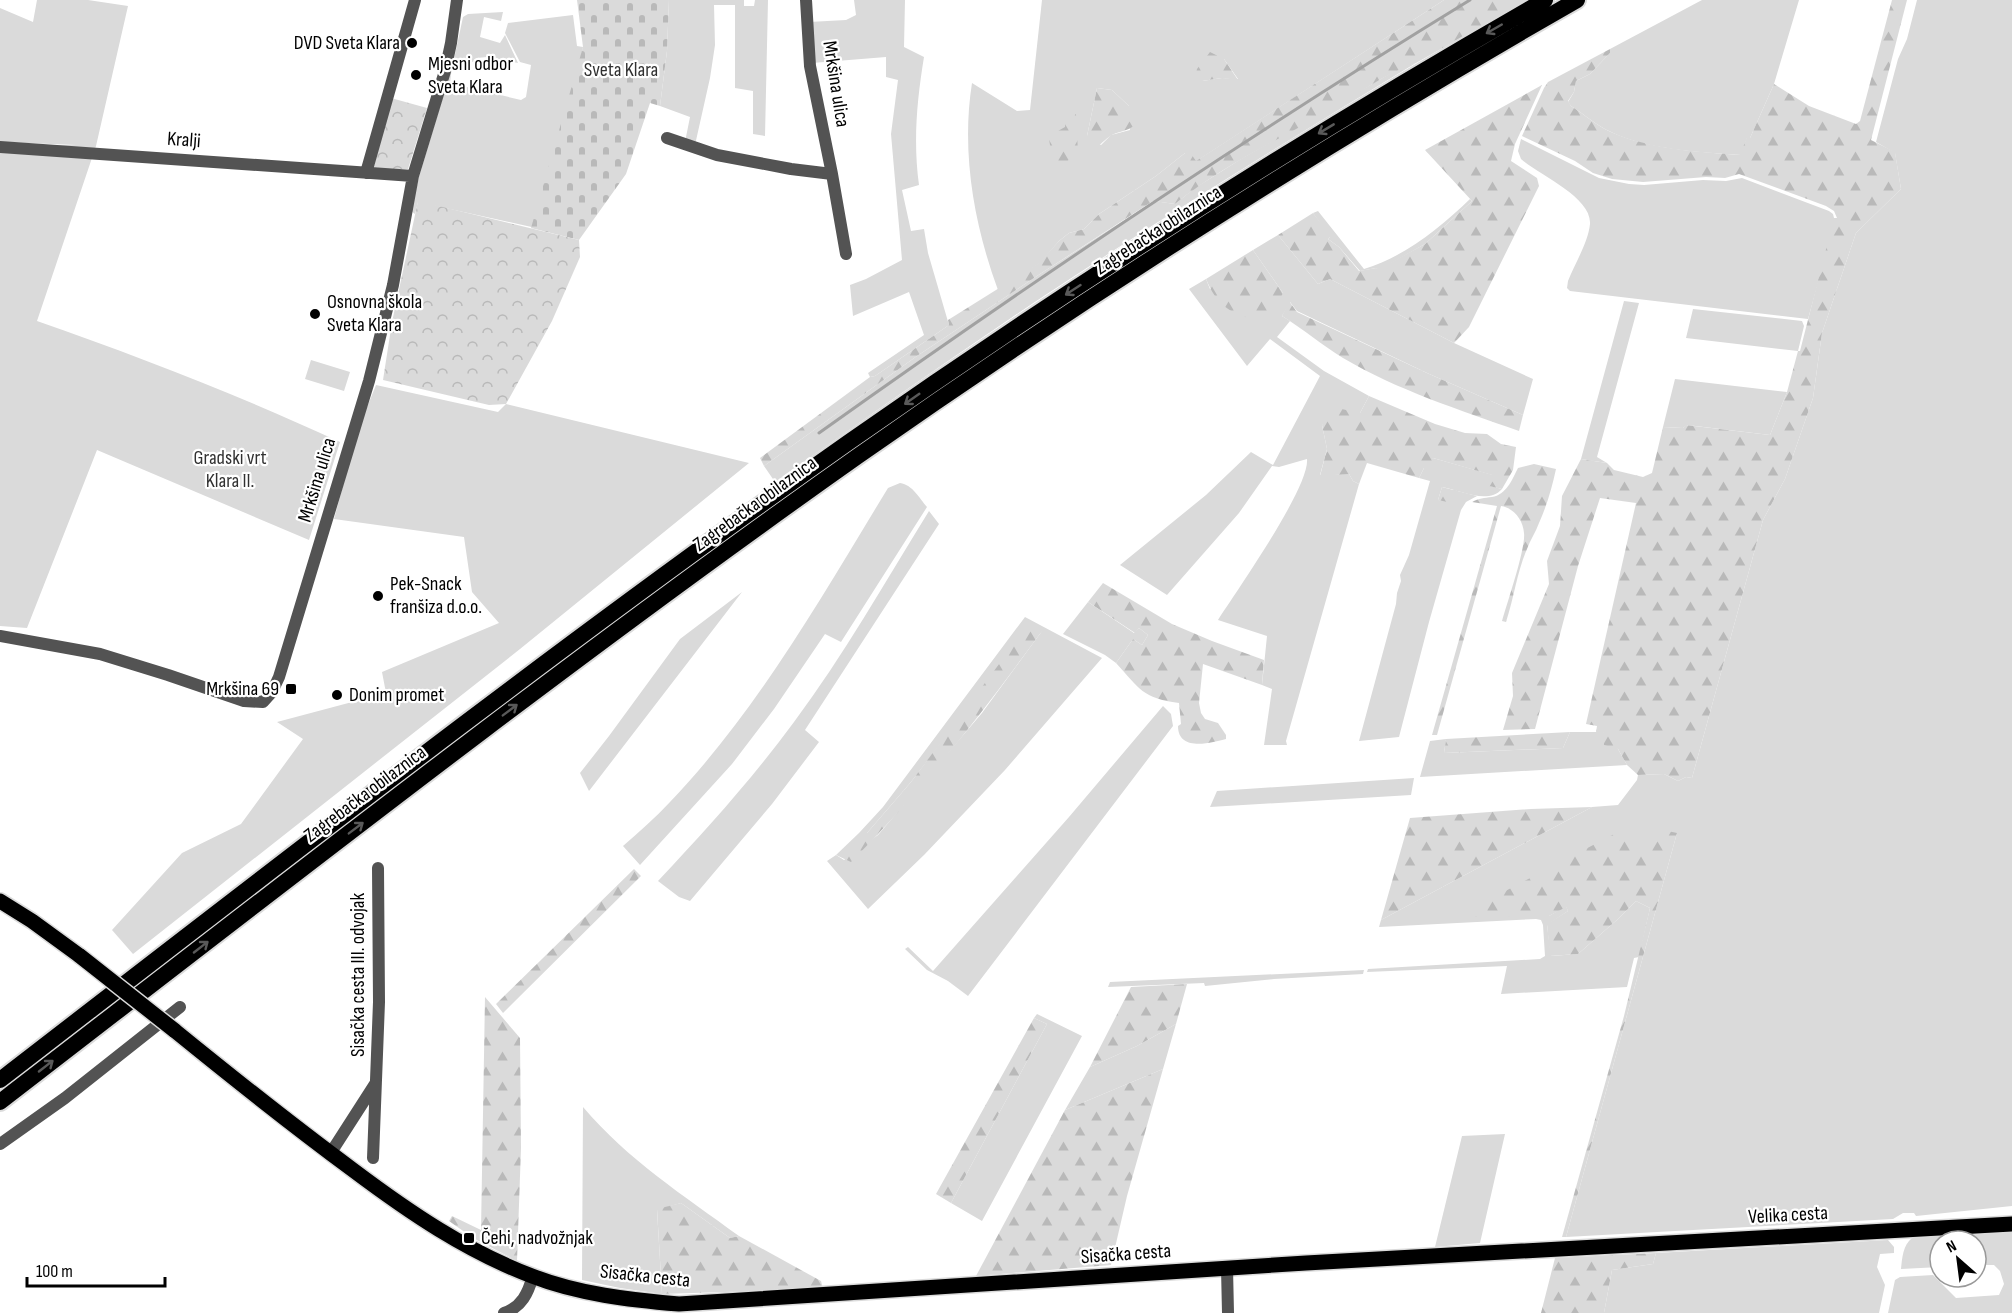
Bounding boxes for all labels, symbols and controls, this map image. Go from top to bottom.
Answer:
one-way arrow [1486,23,1503,35]
place label: DVD Sveta Klara [294,31,400,55]
marker: DVD Sveta Klara [405,36,419,50]
street label: Mrkšina ulica [817,39,855,129]
place label: Mjesni odbor Sveta Klara [428,52,513,99]
park label: Sveta Klara [584,58,658,82]
marker: Mjesni odbor Sveta Klara [409,68,423,82]
one-way arrow [1318,123,1335,135]
street label: Kralji [166,127,202,153]
street label: Zagrebačka obilaznica [1090,180,1226,280]
one-way arrow [1065,284,1082,296]
place label: Osnovna škola Sveta Klara [327,290,422,337]
marker: Osnovna škola Sveta Klara [308,307,322,321]
one-way arrow [904,393,920,405]
street label: Mrkšina ulica [293,435,341,525]
park label: Gradski vrt Klara II. [193,446,267,493]
street label: Zagrebačka obilaznica [689,451,821,557]
place label: Pek-Snack franšiza d.o.o. [390,572,482,619]
marker: Pek-Snack franšiza d.o.o. [371,589,385,603]
place label: Mrkšina 69 [206,677,279,701]
marker: Mrkšina 69 [284,682,298,696]
place label: Donim promet [349,683,444,707]
marker: Donim promet [330,688,344,702]
one-way arrow [502,703,518,716]
street label: Zagrebačka obilaznica [299,740,431,848]
one-way arrow [347,822,363,835]
street label: Sisačka cesta III. odvojak [346,893,370,1057]
one-way arrow [193,941,209,954]
one-way arrow [38,1060,54,1072]
street label: Velika cesta [1748,1201,1828,1229]
place label: Čehi, nadvožnjak [481,1226,593,1250]
north arrow [1928,1229,1988,1289]
marker: Čehi, nadvožnjak [462,1231,476,1245]
text: N [1943,1237,1960,1257]
street label: Sisačka cesta [1080,1239,1172,1269]
scale bar [27,1250,165,1288]
street label: Sisačka cesta [599,1259,691,1293]
text: 100 m [36,1261,73,1282]

